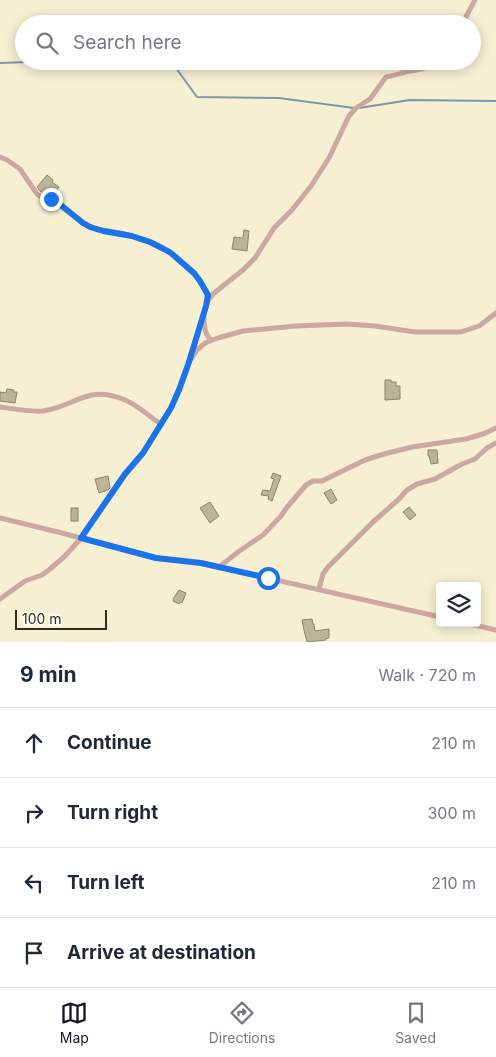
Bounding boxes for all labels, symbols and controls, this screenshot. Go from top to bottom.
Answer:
search box [15,15,481,70]
icon: search [33,29,61,57]
text: Search here [73,31,182,54]
route end [40,188,63,211]
route start [257,567,280,590]
map controls [436,582,481,627]
button: layers [436,582,481,627]
scale bar [15,607,108,630]
text: 100 m [22,610,62,627]
text: 9 min [20,662,77,687]
text: Walk · 720 m [378,665,476,685]
icon: ahead [20,729,48,757]
text: Continue [67,731,152,754]
text: 210 m [431,733,476,753]
icon: right [20,799,48,827]
text: Turn right [67,801,158,824]
text: 300 m [427,803,476,823]
icon: left [20,869,48,897]
text: Turn left [67,871,145,894]
text: 210 m [431,873,476,893]
icon: arrive [20,939,48,967]
text: Arrive at destination [67,941,256,964]
tab: Map [60,999,89,1046]
tab: Directions [209,999,275,1046]
tab: Saved [395,999,436,1046]

